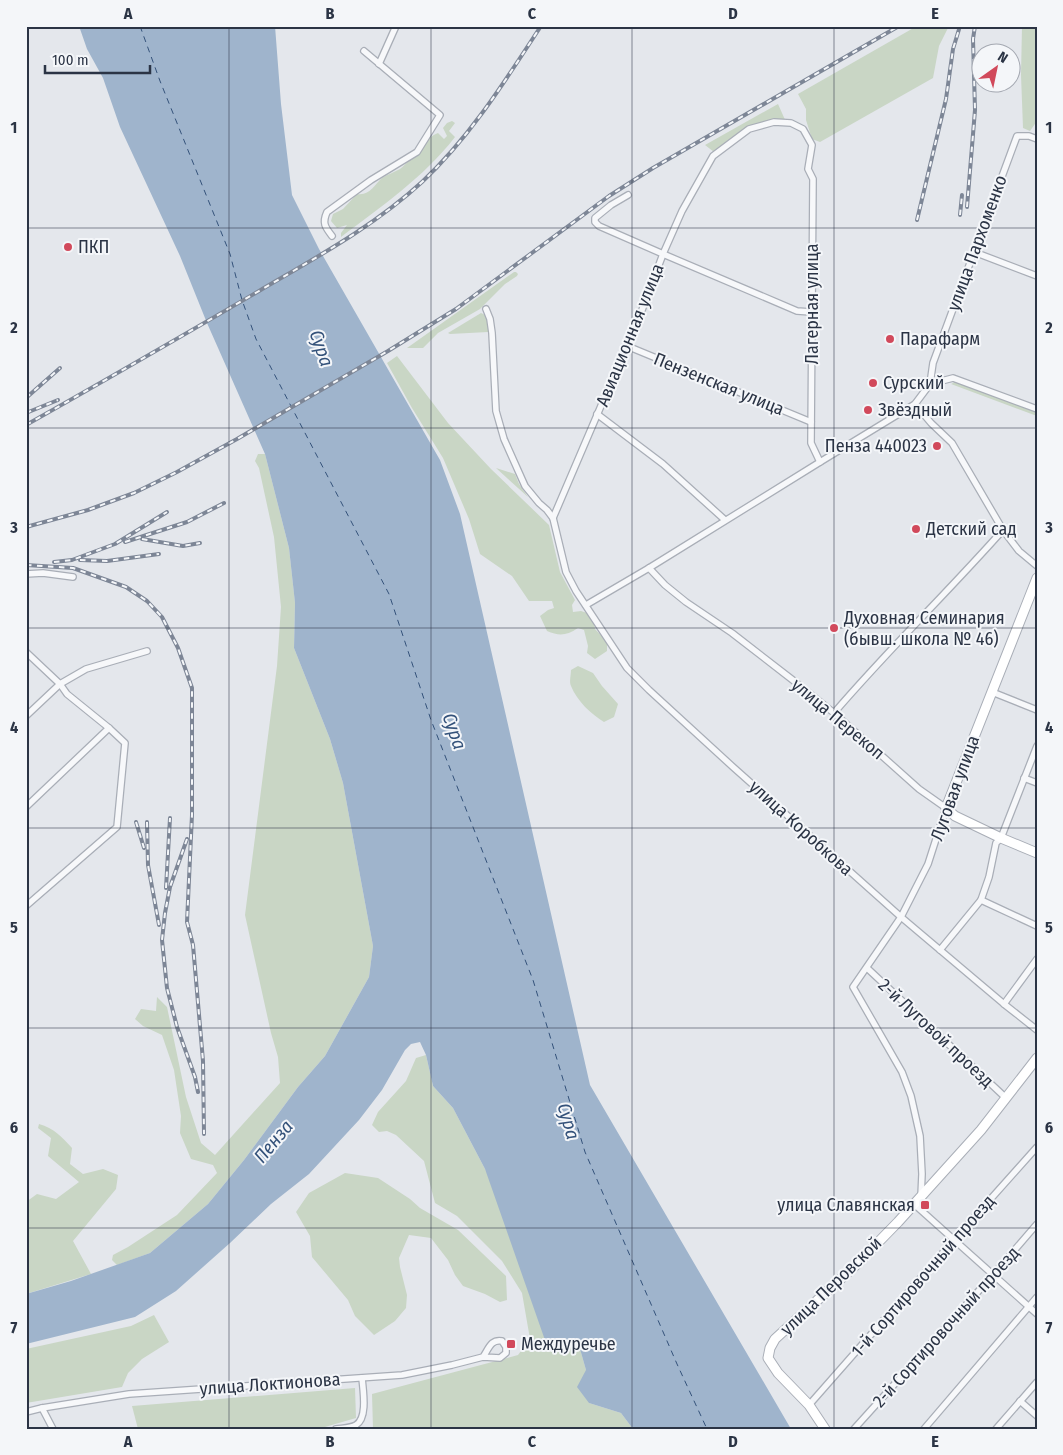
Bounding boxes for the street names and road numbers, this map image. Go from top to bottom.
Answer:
street label: улица Пархоменко [942,172,1012,314]
street label: Лагерная улица [801,243,823,365]
street label: Авиационная улица [591,260,669,410]
street label: Пензенская улица [651,348,788,420]
street label: улица Перекоп [787,674,889,764]
street label: Луговая улица [926,732,984,844]
street label: улица Коробкова [745,776,858,880]
street label: 2-й Луговой проезд [874,974,998,1092]
street label: 1-й Сортировочный проезд [847,1190,999,1362]
street label: улица Перовской [776,1232,886,1340]
street label: 2-й Сортировочный проезд [868,1242,1024,1412]
street label: улица Локтионова [199,1368,341,1400]

